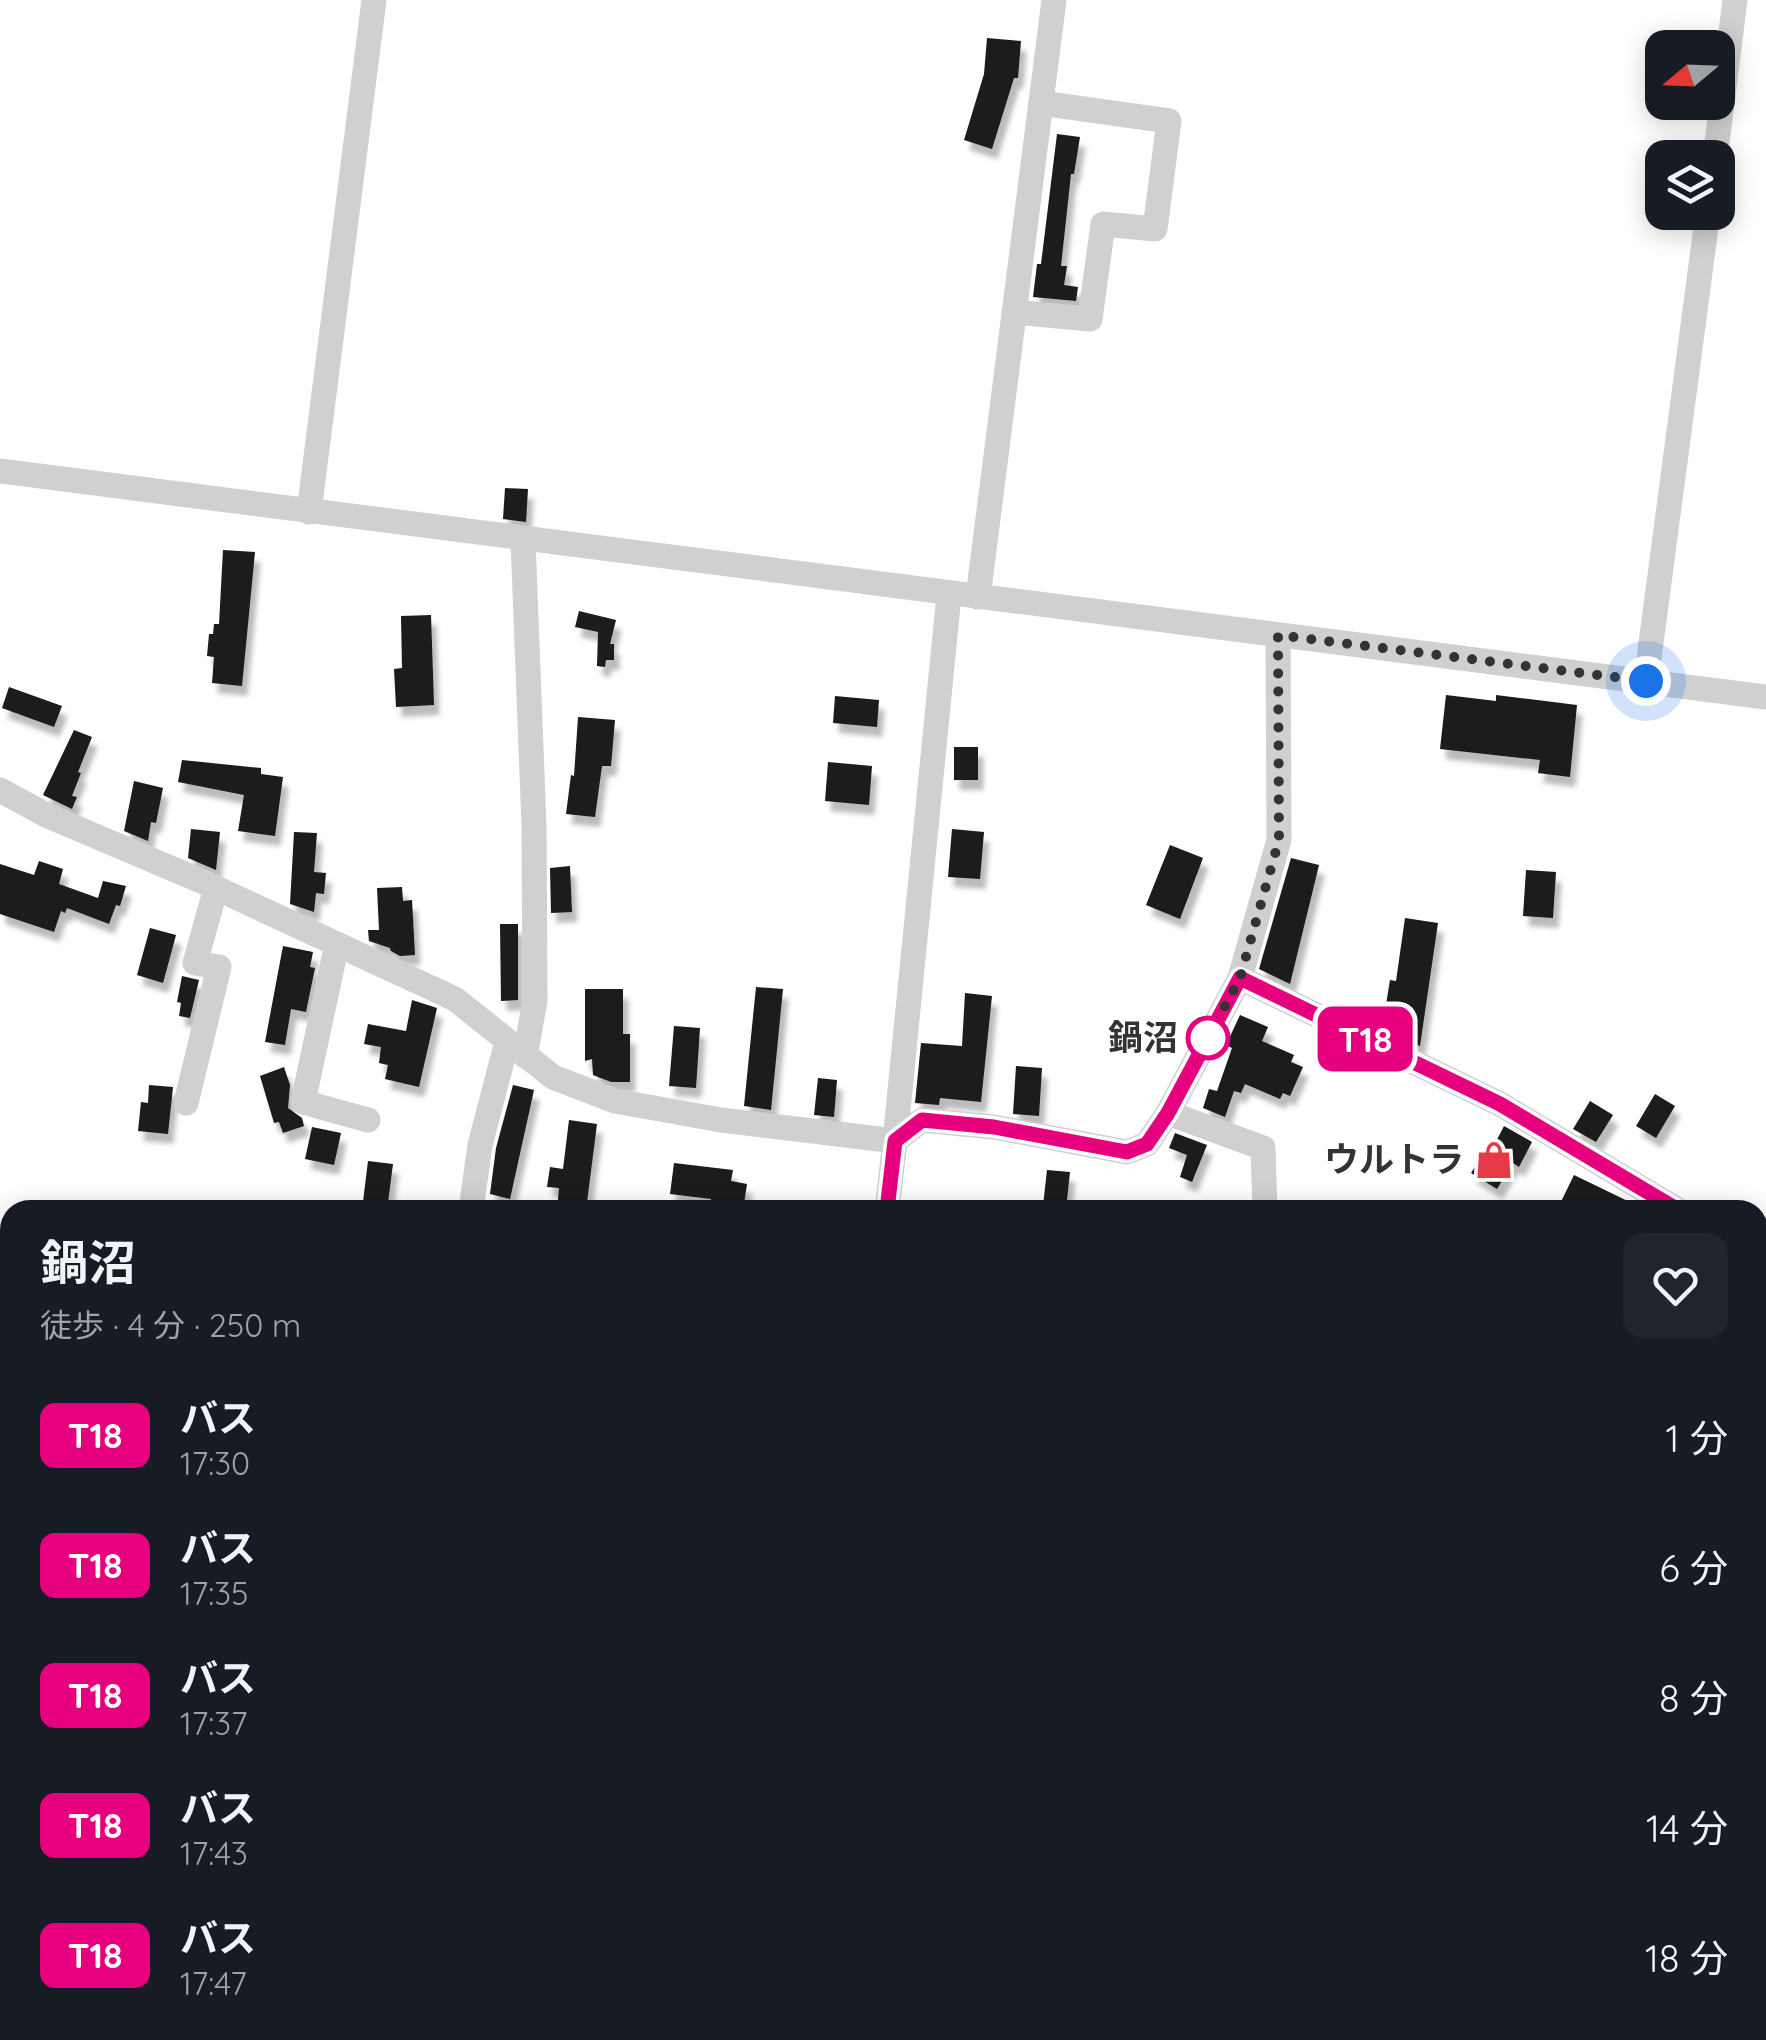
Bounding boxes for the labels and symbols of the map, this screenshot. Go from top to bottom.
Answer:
north arrow [1645,30,1735,120]
your location [1621,656,1671,706]
line badge: T18 [1308,1006,1422,1072]
place label: 鍋沼 [1108,1015,1178,1059]
marker: 鍋沼 [1187,1017,1229,1059]
place label: ウルトラ [1324,1137,1464,1181]
shop icon: ウルトラ [1473,1139,1515,1181]

